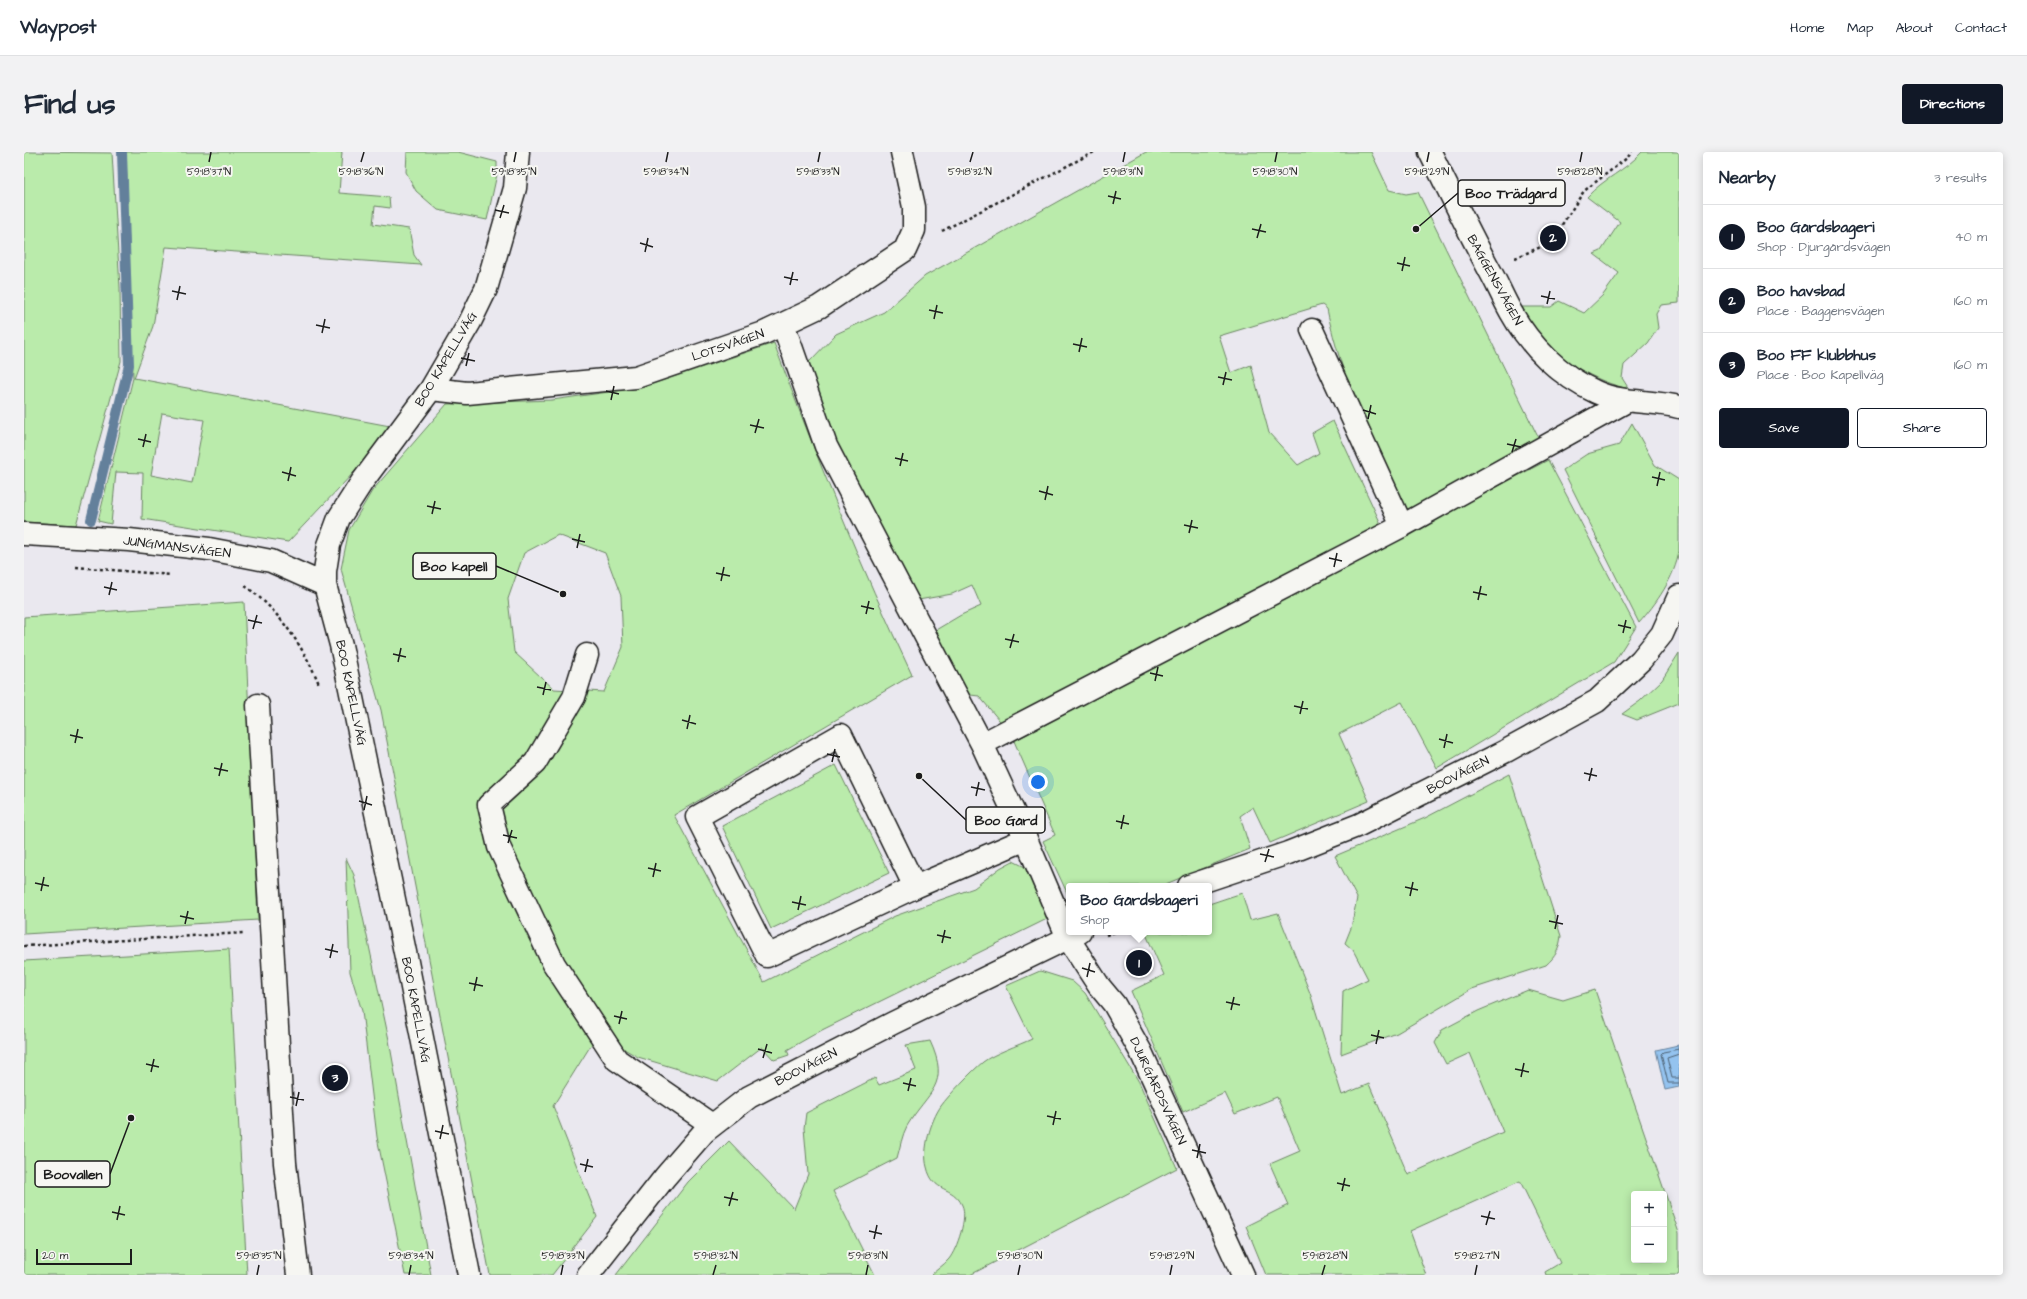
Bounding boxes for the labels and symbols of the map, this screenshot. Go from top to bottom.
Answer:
text: 59°18'37"N [187,165,231,179]
text: 59°18'36"N [339,165,383,179]
text: 59°18'35"N [491,165,537,179]
text: 59°18'34"N [644,165,688,179]
text: 59°18'33"N [796,165,840,179]
text: 59°18'32"N [948,165,992,179]
text: 59°18'31"N [1103,165,1143,179]
text: 59°18'30"N [1253,165,1297,179]
text: 59°18'29"N [1405,165,1449,179]
text: 59°18'28"N [1557,165,1603,179]
callout: Boo Trädgård [1458,180,1565,206]
text: Boo Trädgård [1465,184,1557,205]
pin: 2 [1540,223,1566,253]
street label: BAGGENSVÄGEN [1463,231,1527,329]
street label: BOO KAPELLVÄG [411,308,481,410]
street label: LOTSVÄGEN [689,324,767,366]
street label: JUNGMANSVÄGEN [122,531,232,563]
callout: Boo kapell [413,553,496,579]
text: Boo kapell [421,557,488,577]
street label: BOO KAPELLVÄG [331,639,371,747]
street label: BOOVÄGEN [1424,752,1492,798]
your location [1028,772,1048,792]
callout: Boo Gård [966,807,1045,833]
text: Boo Gård [974,811,1038,831]
pin: 1 [1126,948,1152,978]
street label: BOO KAPELLVÄG [397,956,435,1064]
street label: DJURGÅRDSVÄGEN [1125,1034,1191,1148]
street label: BOOVÄGEN [772,1044,840,1090]
pin: 3 [322,1063,348,1093]
callout: Boovallen [35,1161,110,1187]
text: Boovallen [43,1165,103,1185]
scale bar [36,1247,132,1266]
text: 59°18'35"N [236,1249,282,1263]
text: 59°18'34"N [389,1249,433,1263]
text: 59°18'33"N [541,1249,585,1263]
text: 59°18'32"N [694,1249,738,1263]
text: 59°18'31"N [848,1249,888,1263]
text: 59°18'30"N [998,1249,1042,1263]
text: 59°18'29"N [1150,1249,1194,1263]
text: 59°18'28"N [1302,1249,1348,1263]
text: 59°18'27"N [1455,1249,1499,1263]

